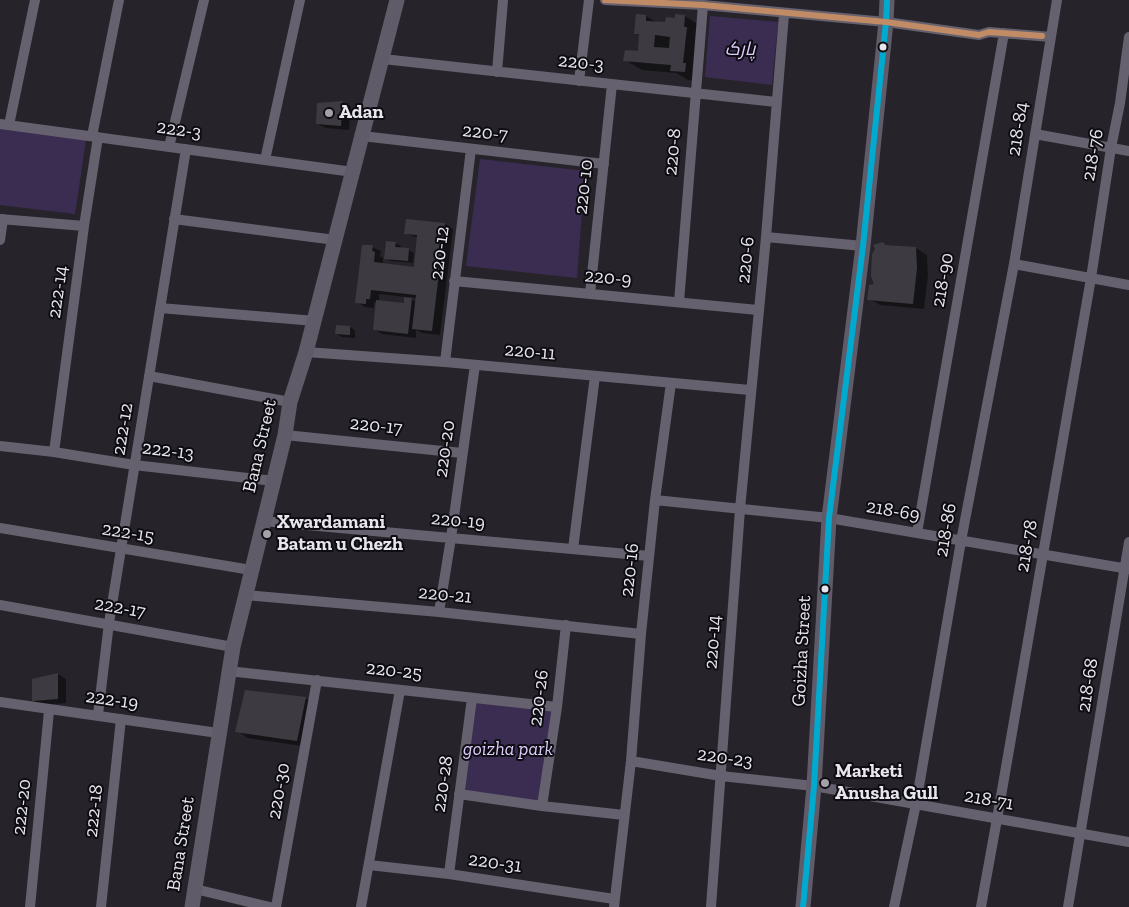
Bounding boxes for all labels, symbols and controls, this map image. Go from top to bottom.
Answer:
park label: پارک [725,39,755,61]
unlabelled marker [878,42,888,52]
street label: 220-3 [557,49,605,77]
street label: 218-84 [1002,100,1034,158]
place label: Adan [339,102,384,124]
marker: Adan [323,107,335,119]
street label: 222-3 [155,116,203,144]
street label: 220-7 [461,119,509,147]
street label: 220-8 [660,127,686,177]
street label: 218-76 [1077,127,1109,183]
street label: 220-10 [570,158,598,216]
street label: 220-12 [425,225,455,281]
street label: 220-6 [732,235,760,285]
street label: 218-90 [927,251,959,309]
street label: 222-14 [43,264,73,320]
street label: 220-9 [583,265,633,291]
street label: 220-11 [503,338,557,366]
street label: Bana Street [238,397,282,495]
street label: 222-12 [108,401,138,457]
street label: 220-17 [349,412,403,440]
street label: 220-20 [430,419,460,479]
street label: 222-13 [141,437,195,465]
street label: 218-69 [864,495,922,527]
street label: 218-86 [930,501,962,559]
street label: 220-19 [430,507,486,535]
place label: Xwardamani Batam u Chezh [277,512,403,556]
street label: 222-15 [100,518,156,548]
street label: 218-78 [1011,518,1043,574]
marker: Xwardamani Batam u Chezh [261,528,273,540]
street label: 220-16 [616,542,644,598]
street label: 220-21 [417,581,473,609]
unlabelled marker [820,584,830,594]
street label: 222-17 [93,592,147,624]
street label: Goizha Street [788,595,816,707]
street label: 220-14 [700,614,726,670]
street label: 218-68 [1072,656,1104,714]
street label: 220-25 [365,657,423,685]
street label: 220-26 [524,668,554,728]
street label: 222-19 [84,685,140,715]
park label: goizha park [463,739,553,761]
street label: 220-23 [696,743,754,773]
street label: 220-28 [428,754,458,814]
street label: 220-30 [263,761,295,821]
place label: Marketi Anusha Gull [835,761,938,805]
marker: Marketi Anusha Gull [819,777,831,789]
street label: 222-20 [8,778,36,836]
street label: 222-18 [80,783,108,839]
street label: 218-71 [963,784,1015,816]
street label: Bana Street [162,795,200,893]
street label: 220-31 [467,848,523,878]

